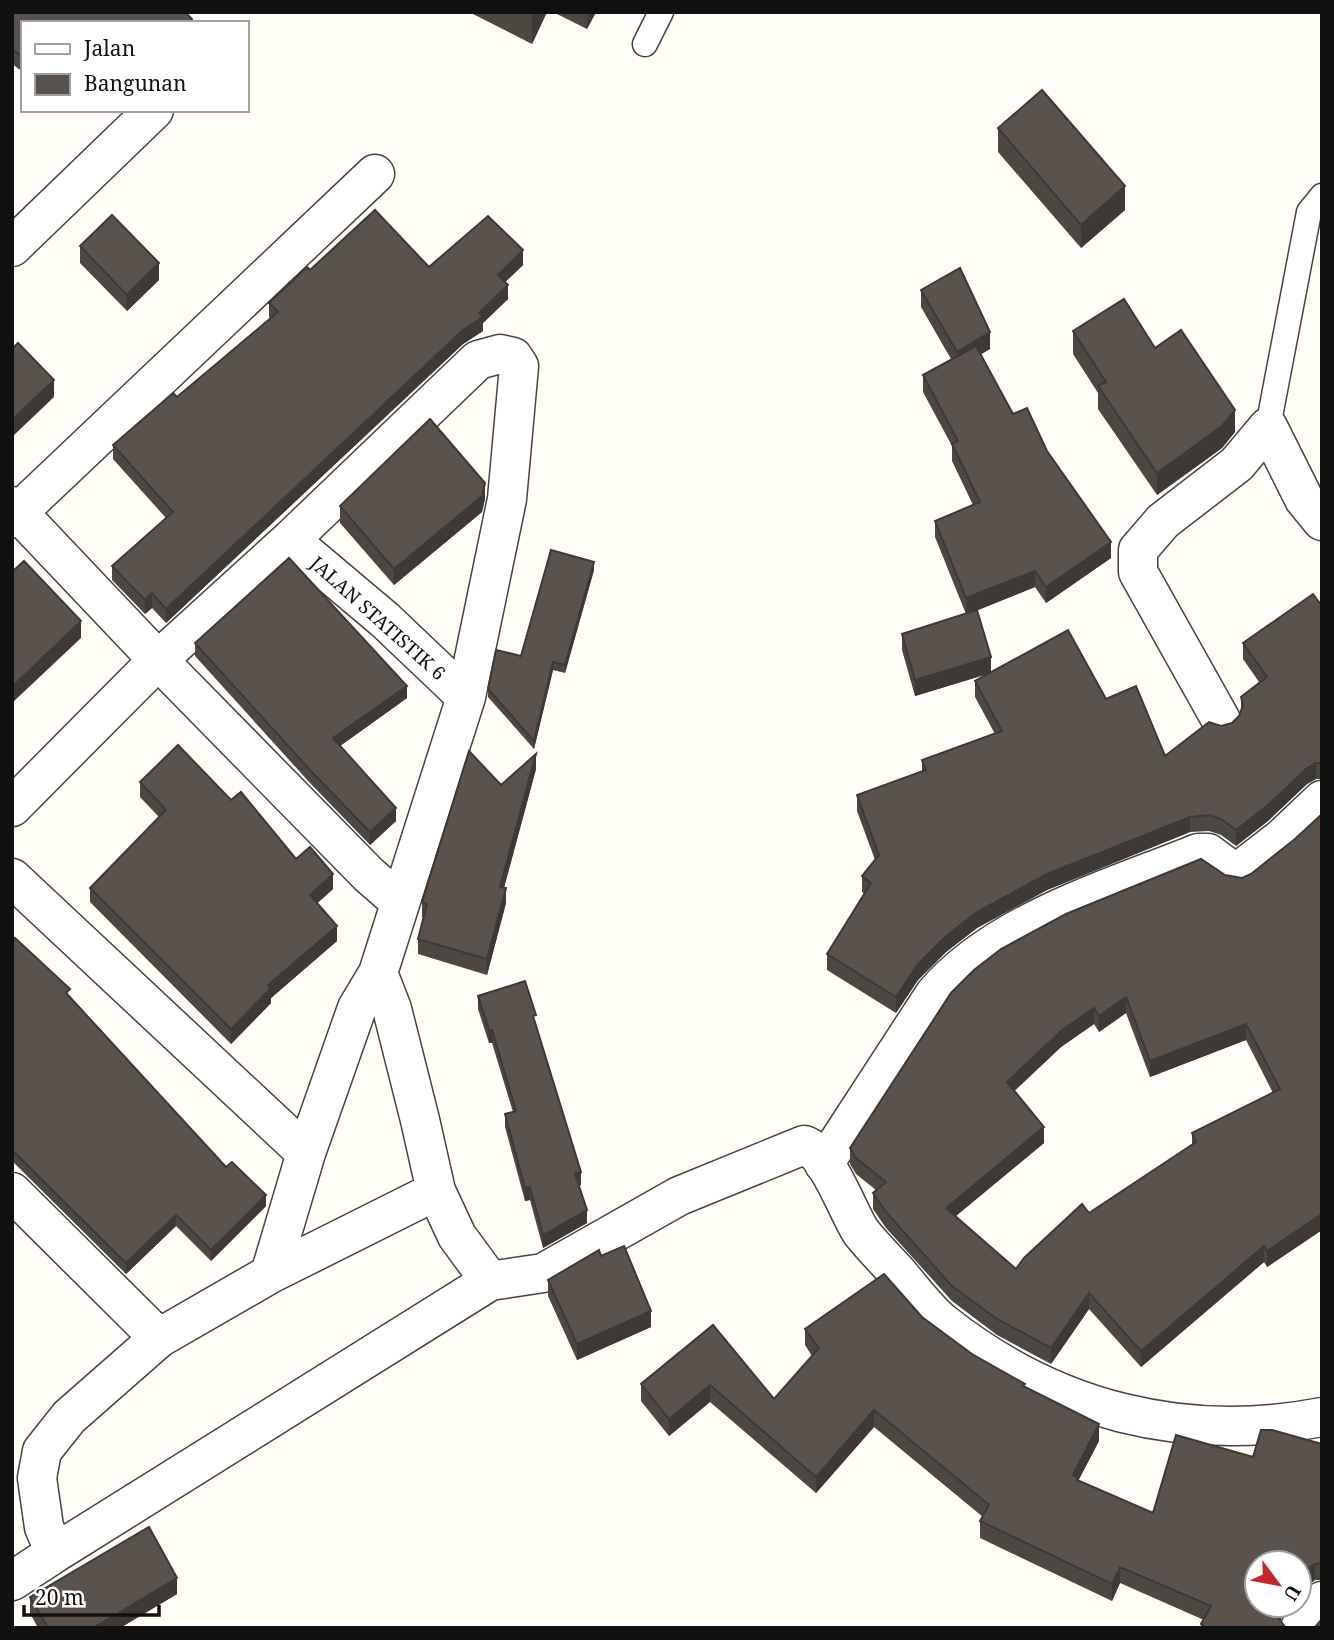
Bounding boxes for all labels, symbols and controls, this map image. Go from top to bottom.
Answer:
legend [21,21,248,112]
text: Jalan [83,34,135,62]
text: Bangunan [84,69,187,97]
street label: JALAN STATISTIK 6 [304,550,451,686]
north arrow [1243,1549,1313,1619]
scale bar [24,1574,159,1618]
text: U [1278,1580,1307,1606]
text: 20 m [35,1583,84,1611]

